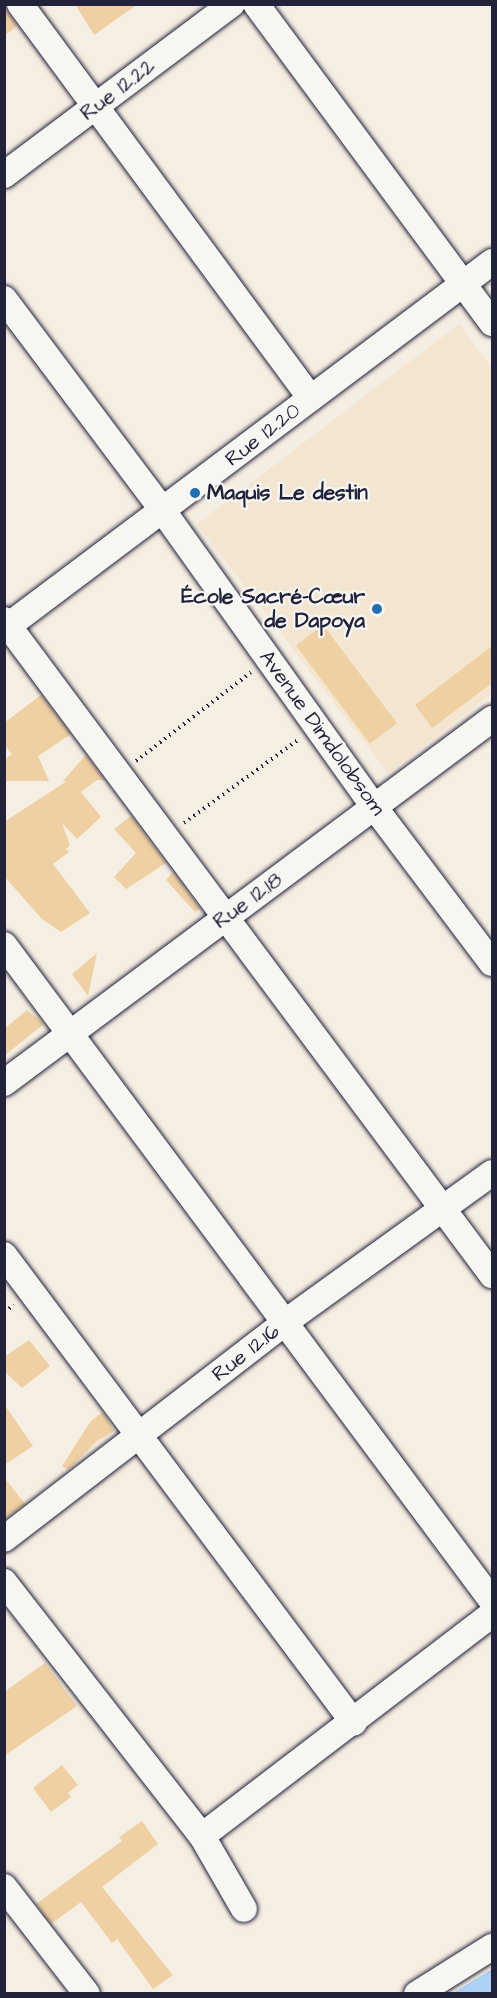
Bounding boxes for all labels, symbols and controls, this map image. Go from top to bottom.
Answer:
street label: Rue 12.22 [76,54,160,126]
street label: Rue 12.20 [220,398,306,472]
place label: Maquis Le destin [207,480,368,506]
marker: Maquis Le destin [188,486,202,500]
place label: École Sacré-Cœur de Dapoya [181,584,365,634]
marker: École Sacré-Cœur de Dapoya [370,602,384,616]
street label: Avenue Dimdolobsom [254,646,390,820]
street label: Rue 12.18 [208,867,288,935]
street label: Rue 12.16 [207,1319,285,1387]

